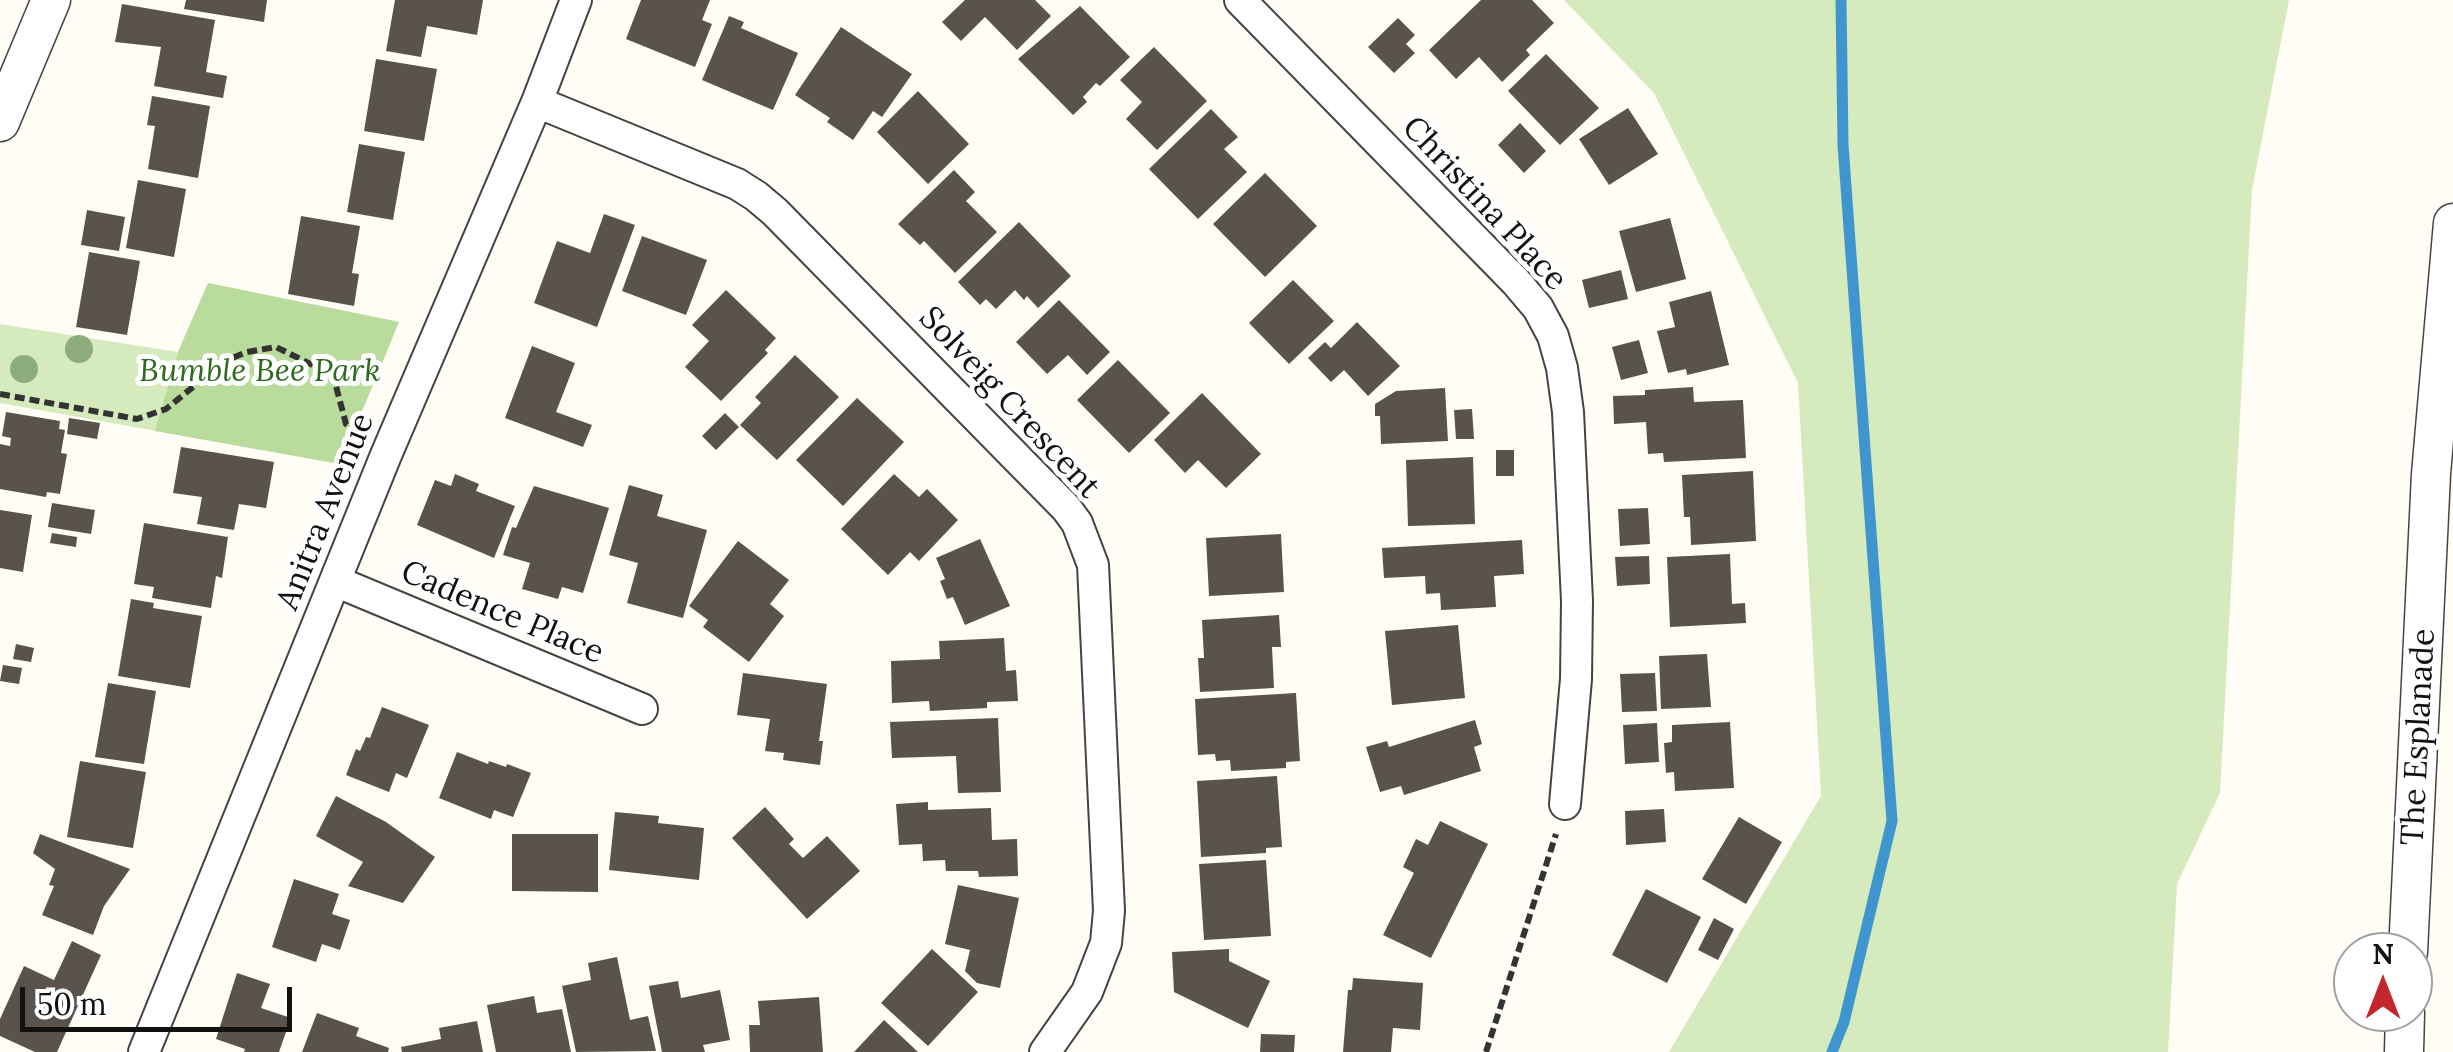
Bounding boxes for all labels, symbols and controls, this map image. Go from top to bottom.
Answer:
street label: Christina Place [1394,109,1574,299]
street label: Solveig Crescent [910,299,1108,507]
park label: Bumble Bee Park [139,353,381,391]
street label: Anitra Avenue [269,408,383,616]
street label: Cadence Place [395,553,609,673]
street label: The Esplanade [2394,628,2444,846]
north arrow [2333,932,2433,1032]
text: N [2372,936,2394,972]
scale bar [25,967,298,1029]
text: 50 m [37,985,107,1023]

